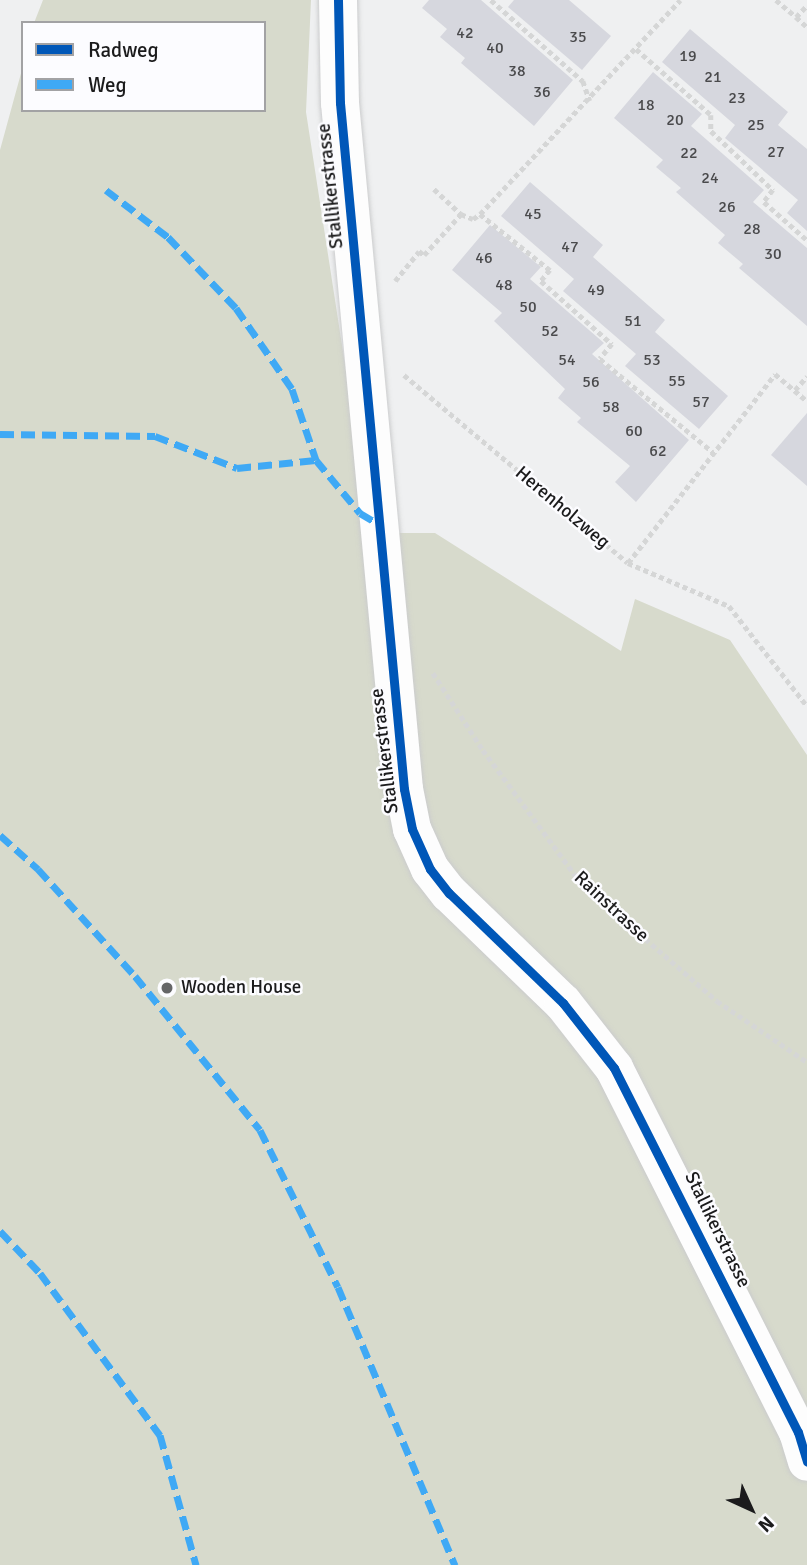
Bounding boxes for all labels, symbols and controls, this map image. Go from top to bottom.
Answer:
legend [21,21,266,112]
house number: 42 [456,23,474,43]
house number: 35 [569,27,587,47]
text: Radweg [88,37,159,63]
house number: 40 [486,38,504,58]
house number: 19 [679,46,697,66]
house number: 38 [508,61,526,81]
house number: 21 [704,67,722,87]
text: Weg [88,72,127,98]
house number: 36 [533,82,551,102]
house number: 23 [728,88,746,108]
house number: 18 [637,95,655,115]
house number: 20 [666,110,684,130]
house number: 25 [747,115,765,135]
street label: Stallikerstrasse [313,122,349,250]
house number: 27 [767,142,785,162]
house number: 22 [680,143,698,163]
house number: 24 [701,168,719,188]
house number: 26 [718,197,736,217]
house number: 45 [524,204,542,224]
house number: 28 [743,219,761,239]
house number: 47 [561,237,579,257]
house number: 30 [764,244,782,264]
house number: 46 [475,248,493,268]
house number: 48 [495,275,513,295]
house number: 49 [587,280,605,300]
house number: 50 [519,297,537,317]
house number: 51 [624,311,642,331]
house number: 52 [541,321,559,341]
house number: 54 [558,350,576,370]
house number: 53 [643,350,661,370]
house number: 55 [668,371,686,391]
house number: 56 [582,372,600,392]
house number: 57 [692,392,710,412]
house number: 58 [602,397,620,417]
house number: 60 [625,421,643,441]
house number: 62 [649,441,667,461]
street label: Herenholzweg [510,462,614,554]
street label: Stallikerstrasse [366,687,404,815]
street label: Rainstrasse [569,867,653,947]
place label: Wooden House [181,977,301,999]
marker: Wooden House [159,980,175,996]
street label: Stallikerstrasse [679,1168,755,1292]
north arrow [716,1474,786,1544]
text: N [753,1511,779,1537]

